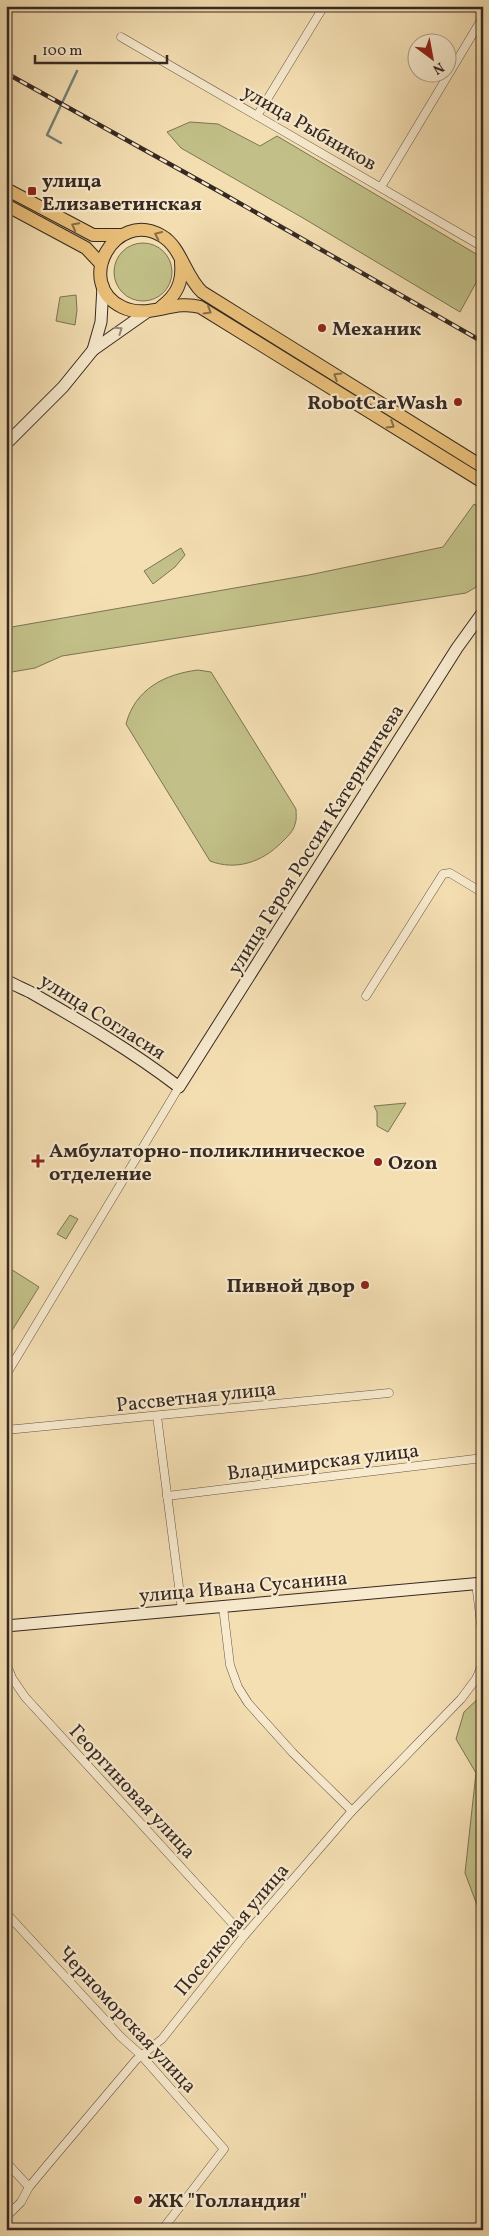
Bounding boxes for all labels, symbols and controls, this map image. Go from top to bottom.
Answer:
scale bar [35,32,168,64]
north arrow [406,32,456,82]
text: 100 m [42,41,82,62]
text: N [429,57,447,79]
street label: улица Рыбников [236,79,382,179]
place label: улица Елизаветинская [42,168,202,219]
marker: улица Елизаветинская [26,185,38,197]
one-way arrow [72,222,81,232]
one-way arrow [154,231,163,241]
one-way arrow [202,305,211,315]
place label: Механик [332,316,421,344]
marker: Механик [316,322,328,334]
one-way arrow [113,327,123,336]
one-way arrow [334,373,343,383]
place label: RobotCarWash [307,390,448,418]
marker: RobotCarWash [452,396,464,408]
one-way arrow [385,419,394,428]
street label: улица Героя России Катериничева [222,700,412,981]
street label: улица Согласия [33,968,170,1068]
place label: Амбулаторно-поликлиническое отделение [49,1138,365,1189]
place label: Ozon [388,1150,438,1178]
marker: Амбулаторно-поликлиническое отделение [31,1154,45,1168]
marker: Ozon [372,1156,384,1168]
place label: Пивной двор [226,1273,355,1301]
marker: Пивной двор [359,1279,371,1291]
street label: Рассветная улица [115,1376,278,1420]
street label: Владимирская улица [226,1437,421,1489]
street label: улица Ивана Сусанина [138,1565,349,1611]
street label: Георгиновая улица [62,1719,201,1866]
street label: Поселковая улица [169,1858,296,2003]
street label: Черноморская улица [51,1940,202,2100]
place label: ЖК "Голландия" [148,2188,307,2216]
marker: ЖК "Голландия" [132,2194,144,2206]

